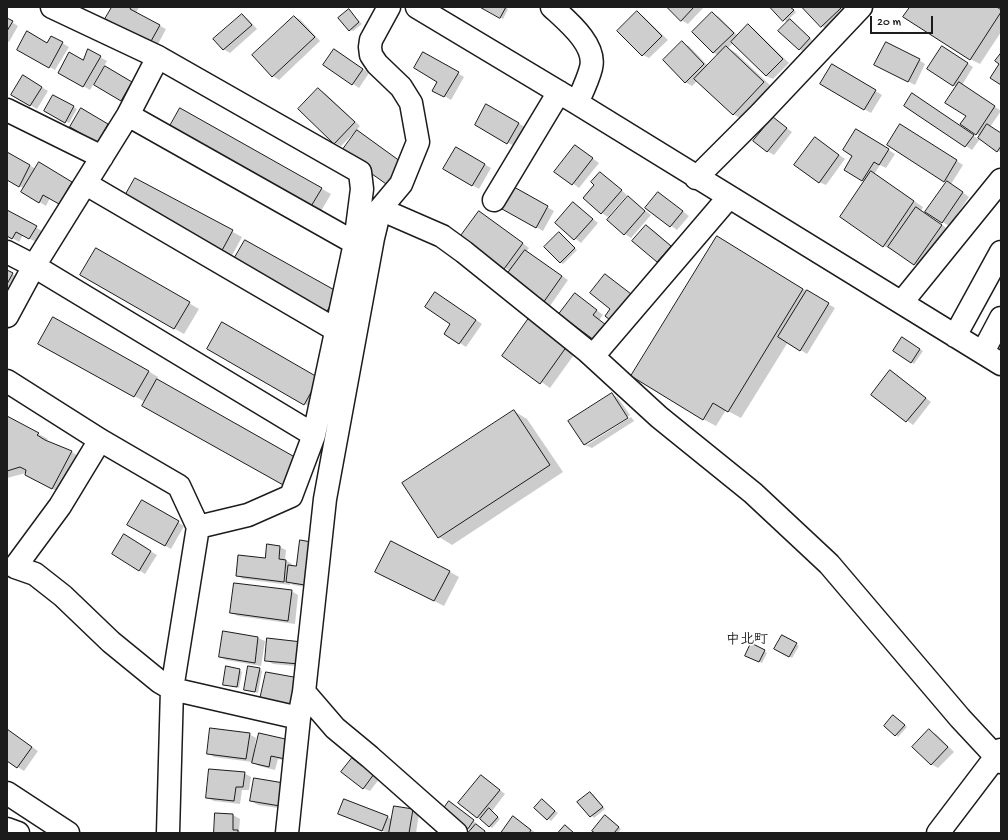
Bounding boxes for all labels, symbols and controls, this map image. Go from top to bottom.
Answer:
scale bar [872,8,935,34]
text: 20 m [877,16,901,30]
district label: 中北町 [726,633,768,649]

